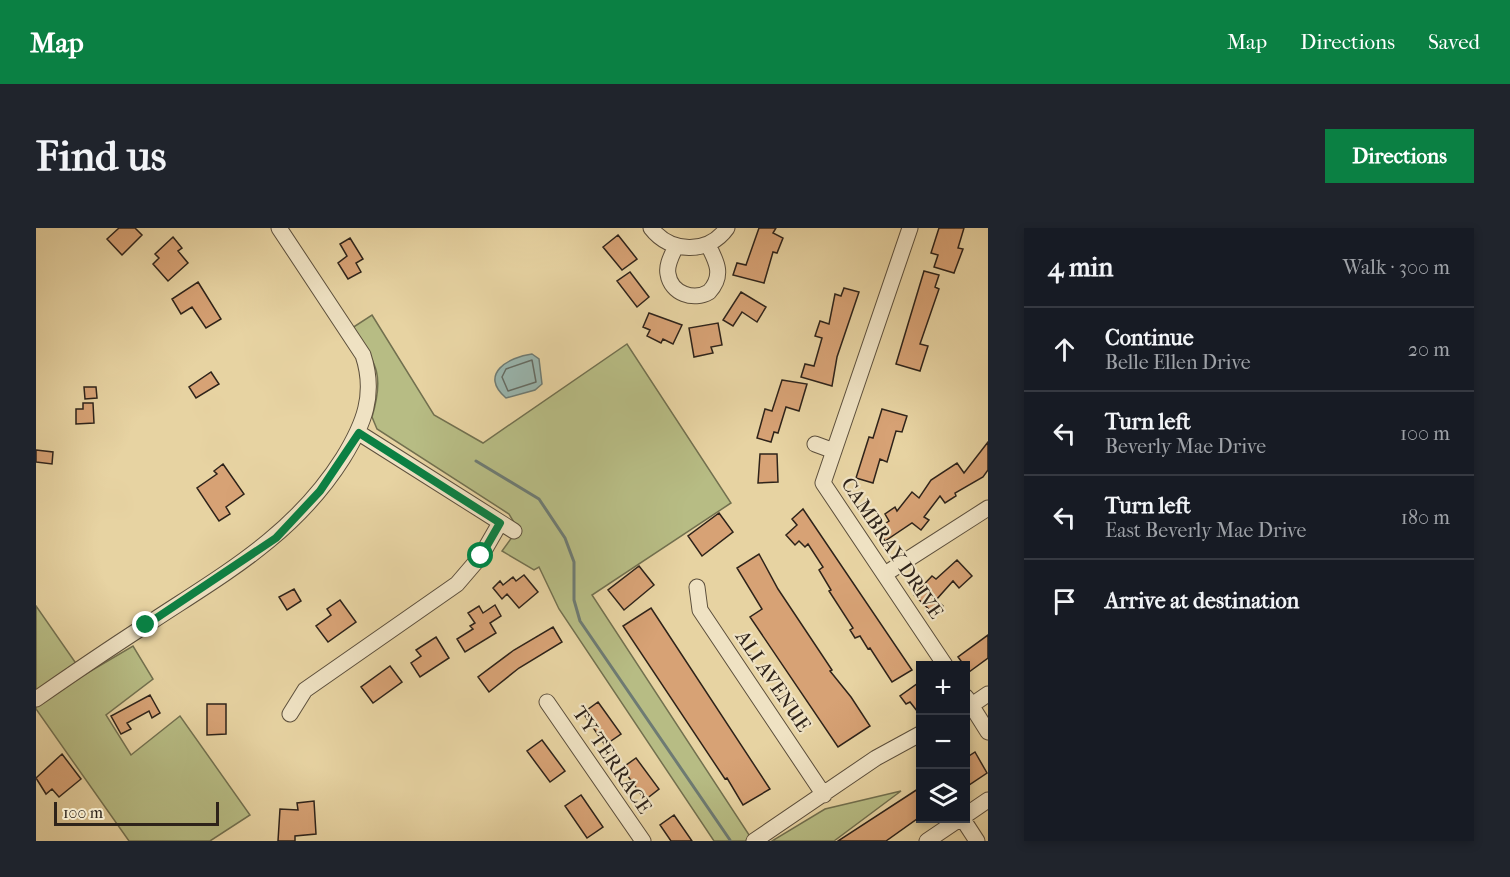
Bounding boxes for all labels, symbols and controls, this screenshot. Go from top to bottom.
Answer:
text: Map [30,26,84,59]
text: Map [1227,30,1267,54]
text: Directions [1300,30,1395,54]
text: Saved [1428,30,1480,54]
button: Directions [1325,129,1474,183]
text: Find us [36,132,166,181]
text: 4 min [1048,252,1113,283]
text: Walk · 300 m [1343,256,1450,279]
text: Continue [1105,325,1194,351]
icon: ahead [1048,333,1081,366]
text: 20 m [1408,338,1450,361]
text: Belle Ellen Drive [1105,351,1251,374]
text: Turn left [1105,409,1191,435]
icon: left [1048,417,1081,450]
text: 100 m [1400,422,1450,445]
text: Beverly Mae Drive [1105,435,1266,458]
street label: CAMBRAY DRIVE [836,473,948,623]
text: Turn left [1105,493,1191,519]
icon: left [1048,501,1081,534]
text: 180 m [1401,506,1450,529]
text: East Beverly Mae Drive [1105,519,1307,542]
route start [467,542,493,568]
icon: arrive [1048,585,1081,618]
text: Arrive at destination [1105,588,1299,614]
route end [132,611,158,637]
street label: ALI AVENUE [730,625,815,736]
map controls [916,661,970,823]
button: + [916,661,970,715]
street label: TY TERRACE [568,702,656,818]
button: − [916,715,970,769]
button: layers [916,769,970,823]
scale bar [54,799,219,826]
text: 100 m [63,803,103,822]

